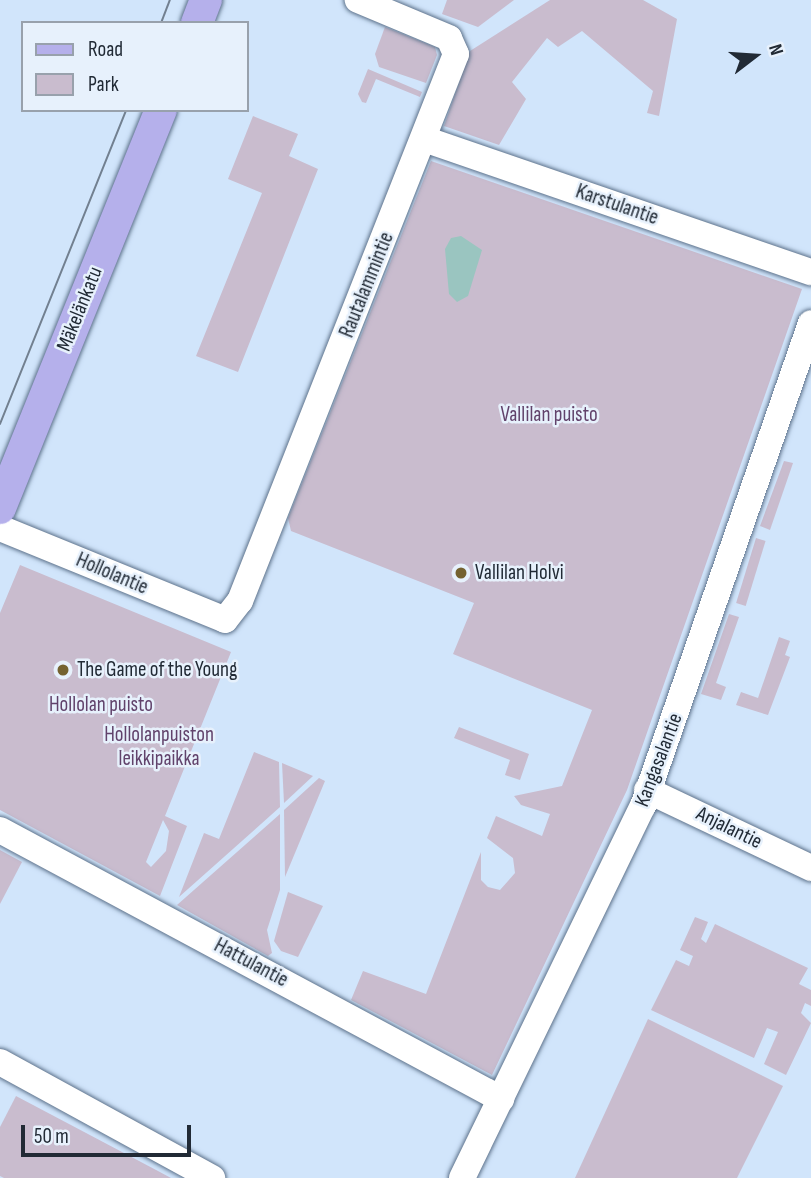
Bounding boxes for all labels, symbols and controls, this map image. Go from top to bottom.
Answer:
legend [21,21,248,112]
north arrow [720,21,790,91]
text: Road [88,37,123,62]
text: N [763,41,788,58]
text: Park [88,72,119,97]
street label: Karstulantie [572,179,662,231]
street label: Rautalammintie [334,229,400,341]
street label: Mäkelänkatu [52,263,108,355]
park label: Vallilan puisto [500,402,598,428]
street label: Hollolantie [72,548,152,600]
place label: Vallilan Holvi [475,560,564,586]
marker: Vallilan Holvi [453,565,469,581]
place label: The Game of the Young [77,657,238,683]
marker: The Game of the Young [55,662,71,678]
park label: Hollolan puisto [49,692,153,718]
street label: Kangasalantie [630,710,688,810]
park label: Hollolanpuiston leikkipaikka [104,722,214,772]
street label: Anjalantie [692,801,766,855]
street label: Hattulantie [210,933,292,993]
scale bar [24,1112,194,1156]
text: 50 m [34,1124,69,1149]

